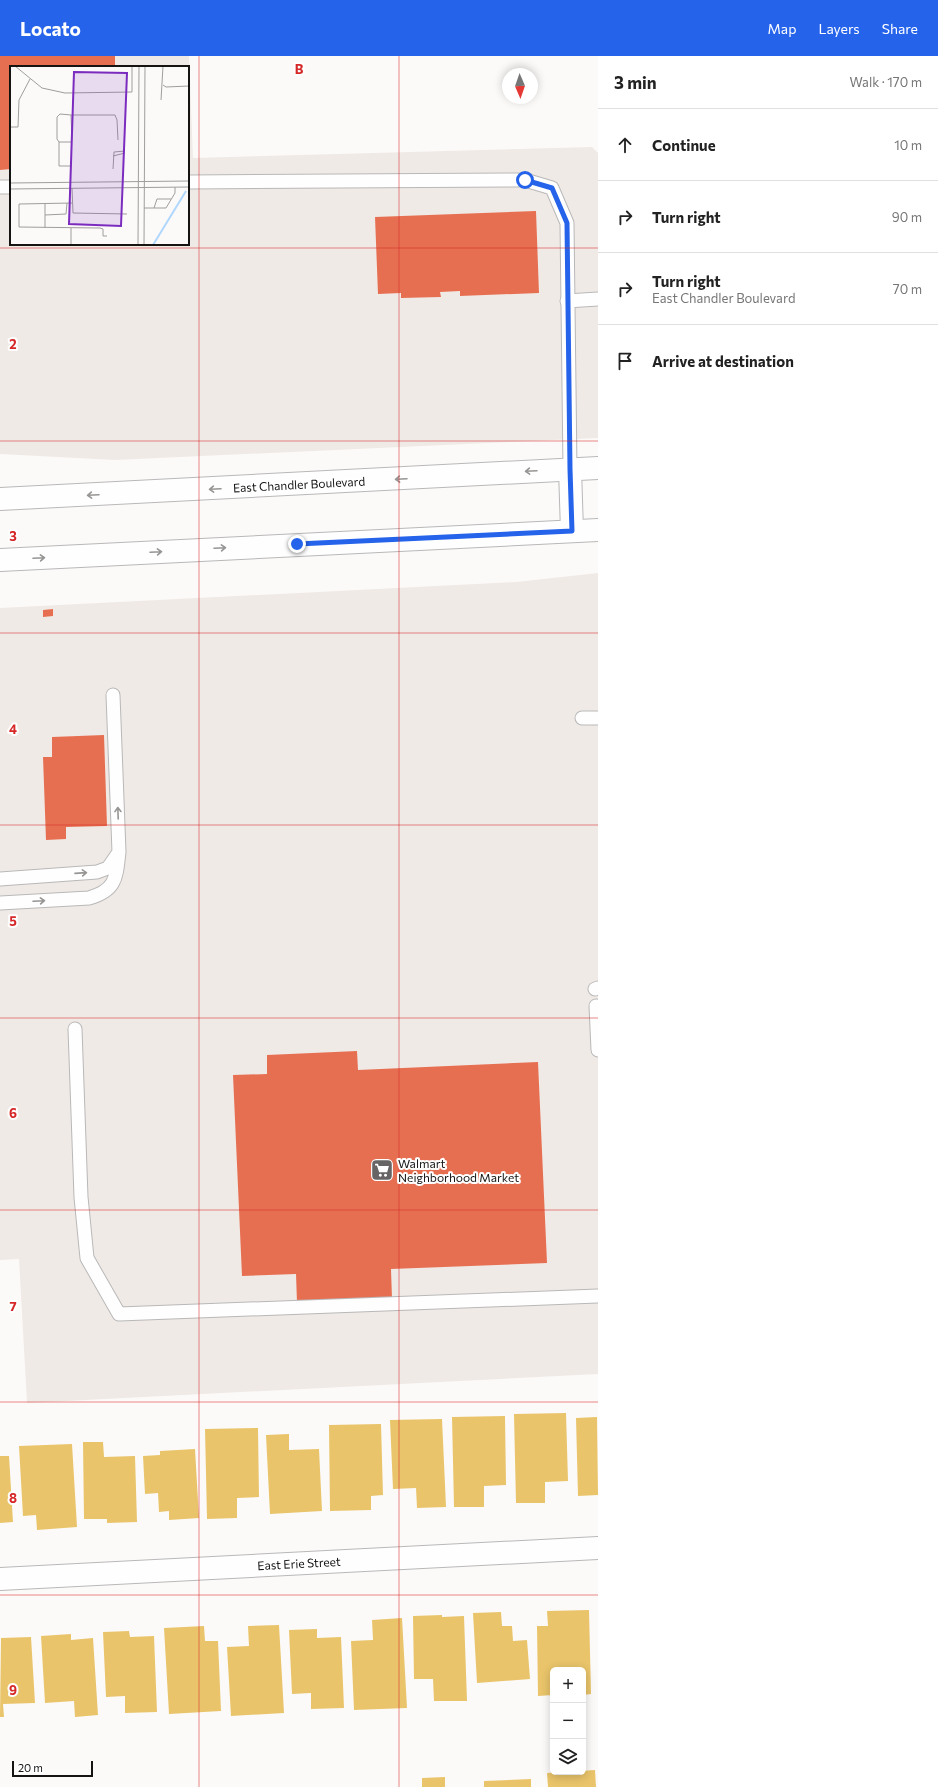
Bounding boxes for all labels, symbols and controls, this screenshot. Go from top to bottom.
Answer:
text: Locato [20,17,81,40]
text: Map [768,20,796,37]
text: Layers [818,20,860,37]
text: Share [882,20,918,37]
text: B [295,61,304,77]
inset map [10,66,189,245]
north arrow [502,68,538,104]
text: 3 min [614,72,657,93]
text: Walk · 170 m [850,74,922,90]
icon: ahead [614,134,636,156]
text: Continue [652,136,716,154]
text: 10 m [894,137,922,153]
route start [516,171,534,189]
icon: right [614,206,636,228]
text: Turn right [652,208,721,226]
text: 90 m [892,209,922,225]
text: Turn right [652,272,721,290]
icon: right [614,278,636,300]
text: 70 m [893,281,922,297]
text: East Chandler Boulevard [652,290,795,306]
text: 2 [9,336,17,352]
icon: arrive [614,350,636,372]
text: Arrive at destination [652,352,794,370]
one-way arrow [525,468,538,475]
street label: East Chandler Boulevard [233,474,366,494]
one-way arrow [395,475,408,482]
one-way arrow [209,485,222,492]
one-way arrow [87,492,100,499]
text: 3 [9,528,17,544]
route end [288,535,306,553]
one-way arrow [213,545,226,552]
one-way arrow [149,548,162,555]
one-way arrow [32,555,45,562]
text: 4 [9,721,17,737]
one-way arrow [114,807,121,820]
one-way arrow [74,870,87,877]
one-way arrow [32,897,45,904]
text: 5 [9,913,17,929]
text: 6 [9,1105,17,1121]
place label: Walmart Neighborhood Market [398,1156,519,1184]
supermarket icon: Walmart Neighborhood Market [369,1157,395,1183]
text: 7 [9,1298,17,1314]
text: 8 [9,1490,17,1506]
street label: East Erie Street [257,1554,341,1572]
map controls [550,1667,586,1775]
button: + [550,1667,586,1703]
text: 9 [9,1682,17,1698]
button: − [550,1703,586,1739]
button: layers [550,1739,586,1775]
scale bar [12,1759,93,1778]
text: 20 m [18,1761,43,1774]

